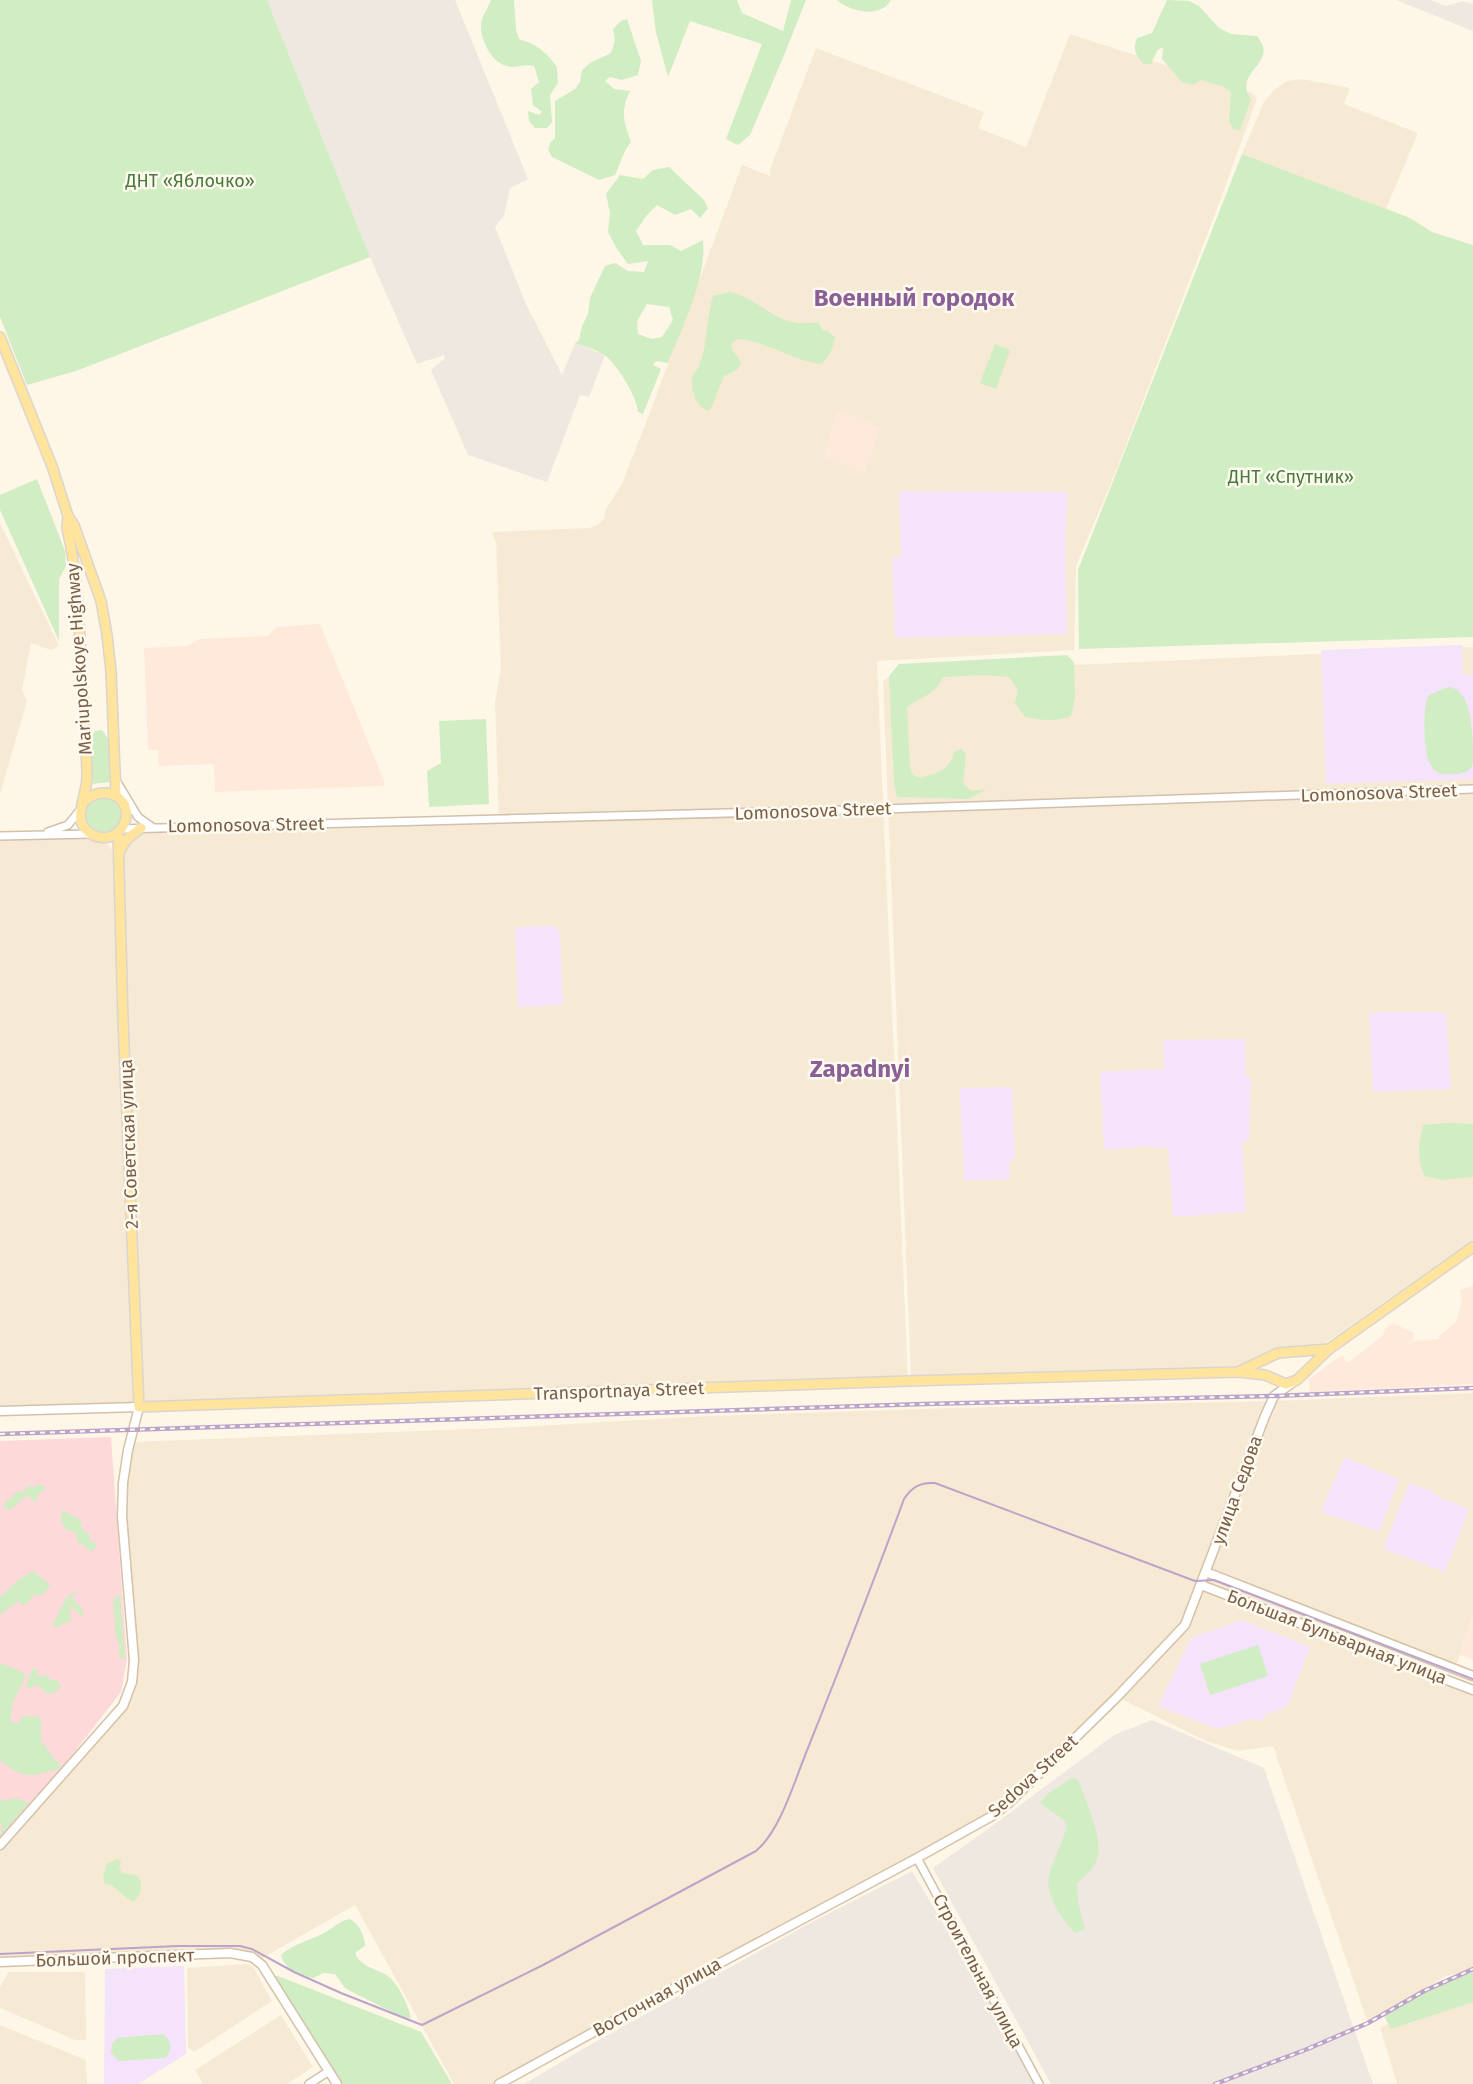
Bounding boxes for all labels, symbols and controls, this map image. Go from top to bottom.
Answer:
park label: ДНТ «Яблочко» [124,170,255,192]
district label: Военный городок [814,284,1015,312]
park label: ДНТ «Спутник» [1227,466,1354,488]
street label: Mariupolskoye Highway [61,562,97,756]
street label: Lomonosova Street [1300,779,1458,807]
street label: Lomonosova Street [734,797,892,825]
street label: Lomonosova Street [167,813,325,837]
district label: Zapadnyi [810,1055,910,1083]
street label: 2-я Советская улица [115,1059,143,1229]
street label: Transportnaya Street [533,1377,705,1405]
street label: улица Седова [1207,1432,1267,1548]
street label: Большая Бульварная улица [1224,1585,1450,1689]
street label: Sedova Street [984,1730,1083,1822]
street label: Строительная улица [928,1890,1028,2052]
street label: Большой проспект [35,1944,196,1972]
street label: Восточная улица [589,1953,725,2041]

